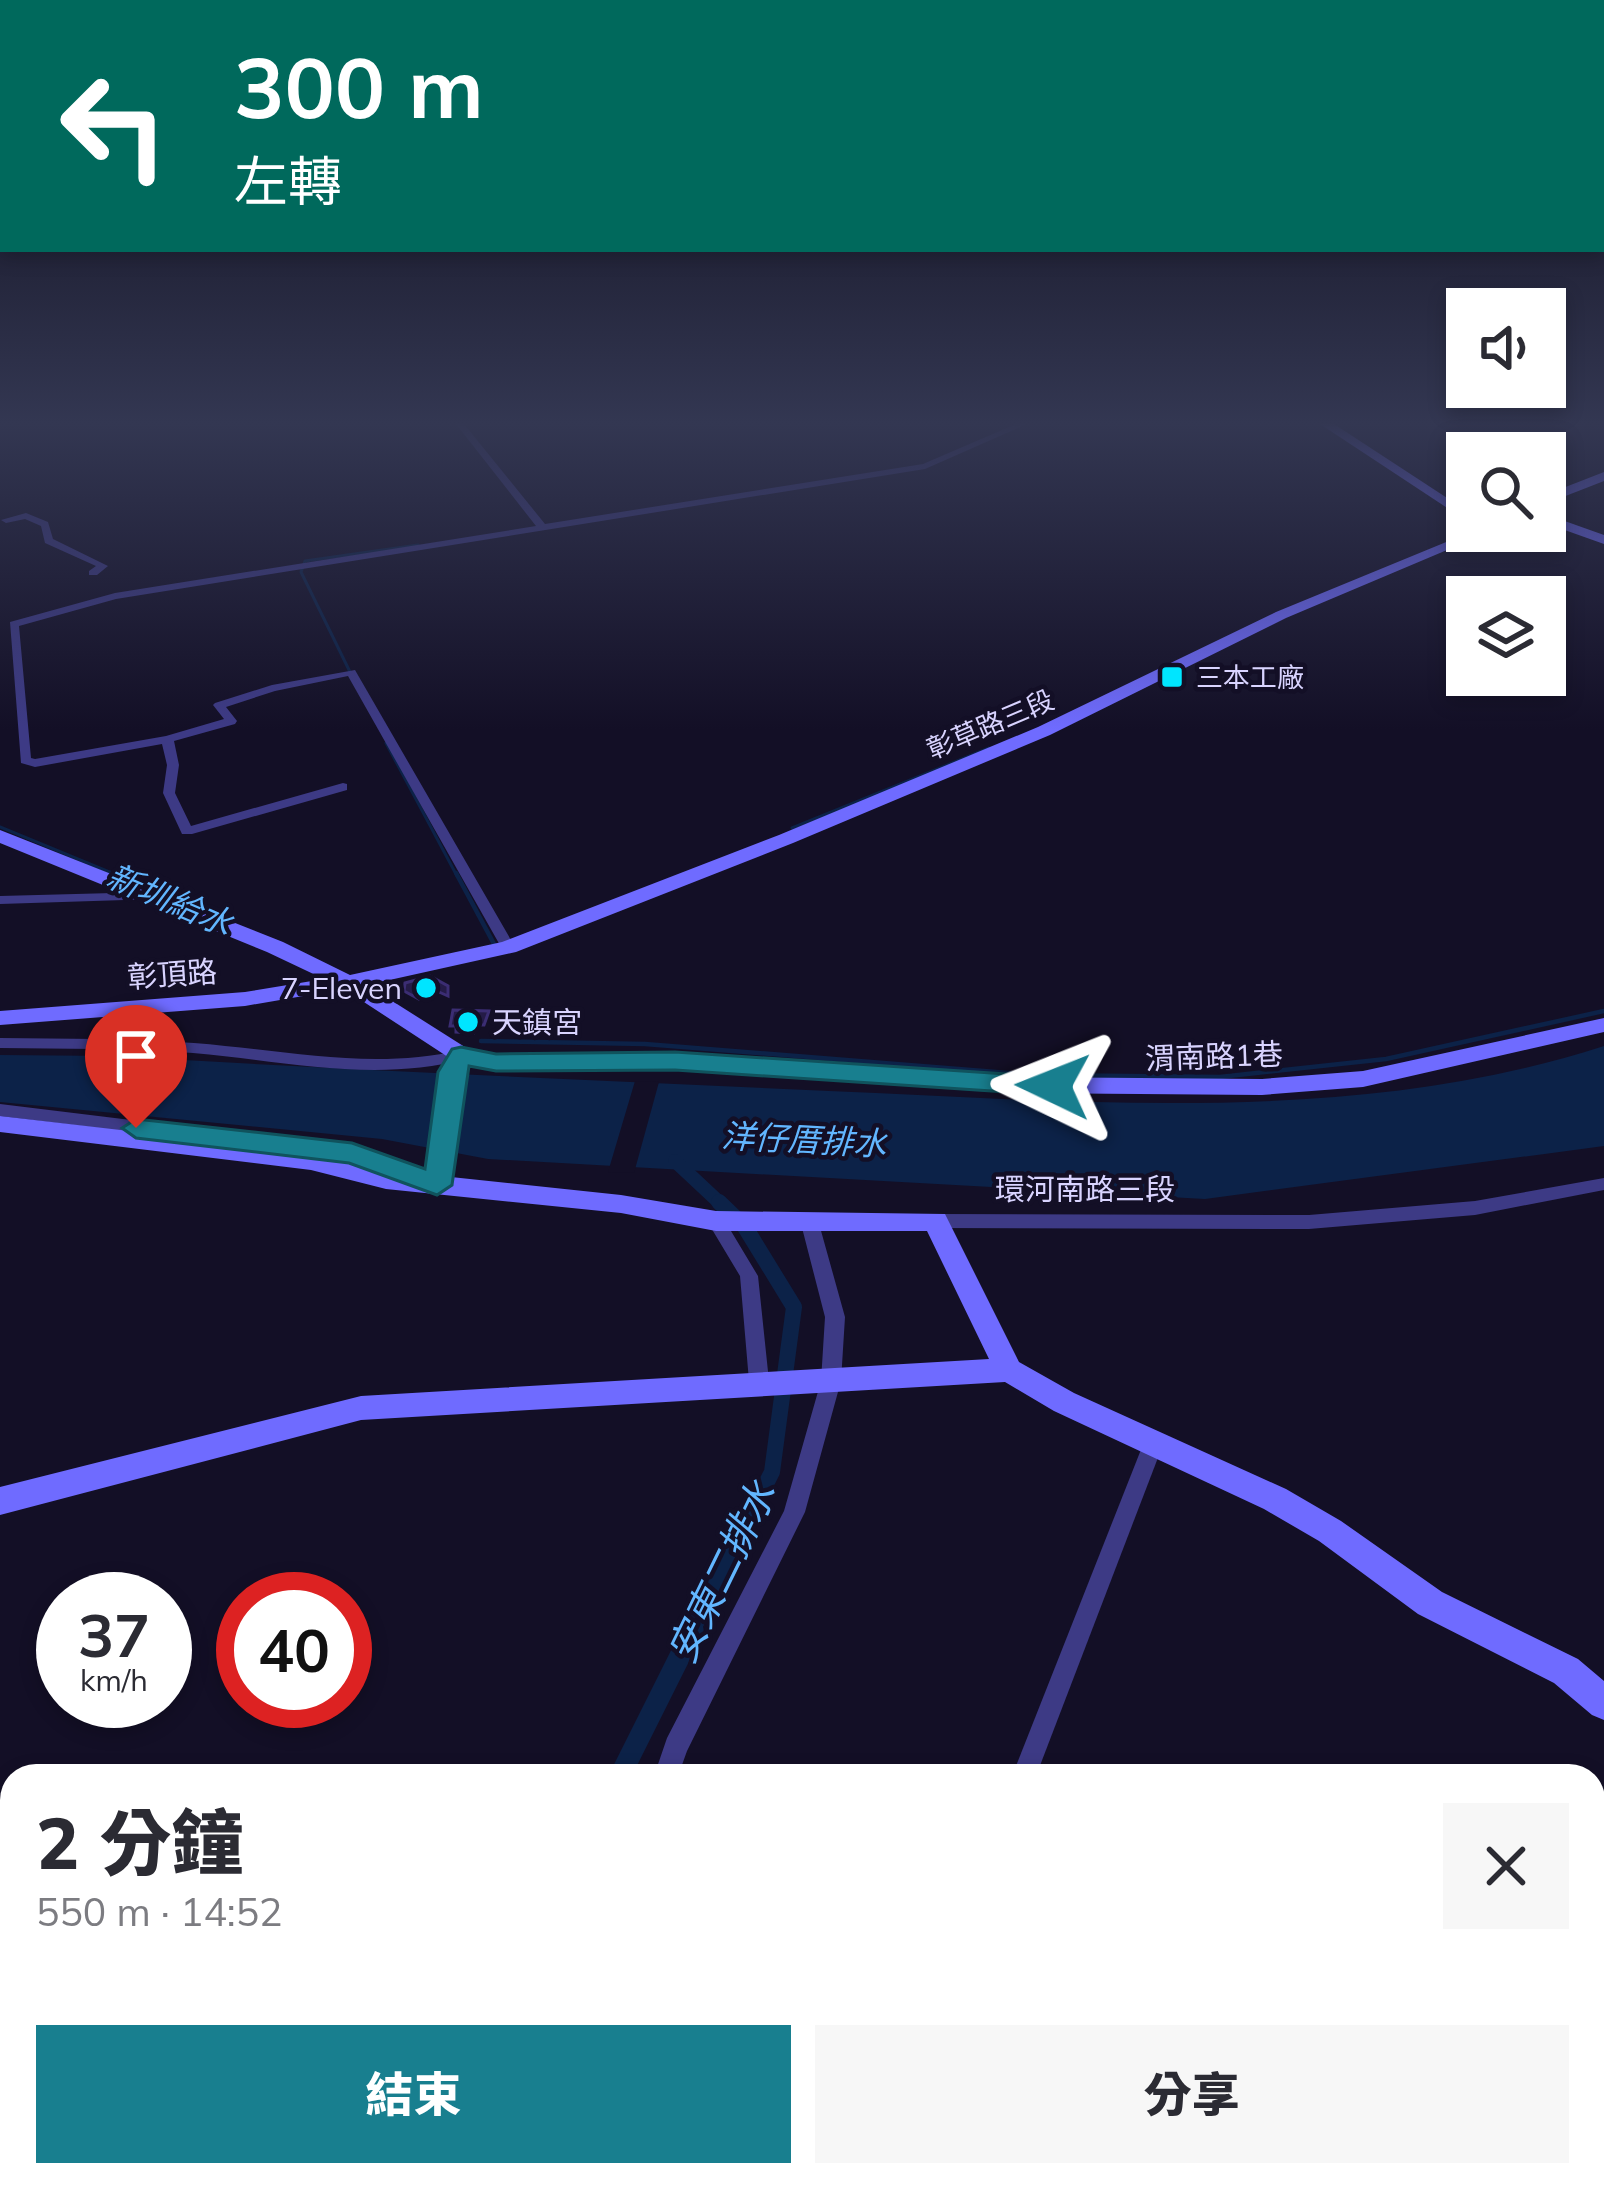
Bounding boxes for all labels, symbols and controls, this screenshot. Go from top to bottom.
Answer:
text: 300 m [234,34,484,139]
icon: left [36,48,192,204]
text: 左轉 [234,147,342,215]
map controls [1446,288,1566,696]
button: sound [1446,288,1566,408]
button: search [1446,432,1566,552]
button: layers [1446,576,1566,696]
place label: 三本工廠 [1196,660,1304,694]
marker: 三本工廠 [1159,664,1185,690]
street label: 彰草路三段 [921,682,1059,766]
water label: 新圳給水 [101,854,241,944]
street label: 彰頂路 [126,952,218,996]
place label: 7-Eleven [281,969,402,1007]
marker: 7-Eleven [413,975,439,1001]
place label: 天鎮宮 [492,1003,582,1041]
pin [85,1005,187,1128]
marker: 天鎮宮 [455,1009,481,1035]
icon: arrive [103,1023,169,1089]
position arrow [990,1023,1116,1149]
street label: 渭南路1巷 [1144,1035,1284,1077]
water label: 洋仔厝排水 [721,1114,889,1164]
street label: 環河南路三段 [995,1170,1175,1208]
water label: 安東二排水 [656,1472,787,1670]
speed limit sign: 40 [216,1572,372,1728]
text: 37 [78,1597,150,1672]
text: km/h [80,1661,148,1699]
text: 2 分鐘 [36,1797,244,1887]
button: close [1443,1803,1569,1929]
text: 550 m · 14:52 [36,1887,282,1936]
button: 結束 [36,2025,791,2163]
button: 分享 [815,2025,1569,2163]

